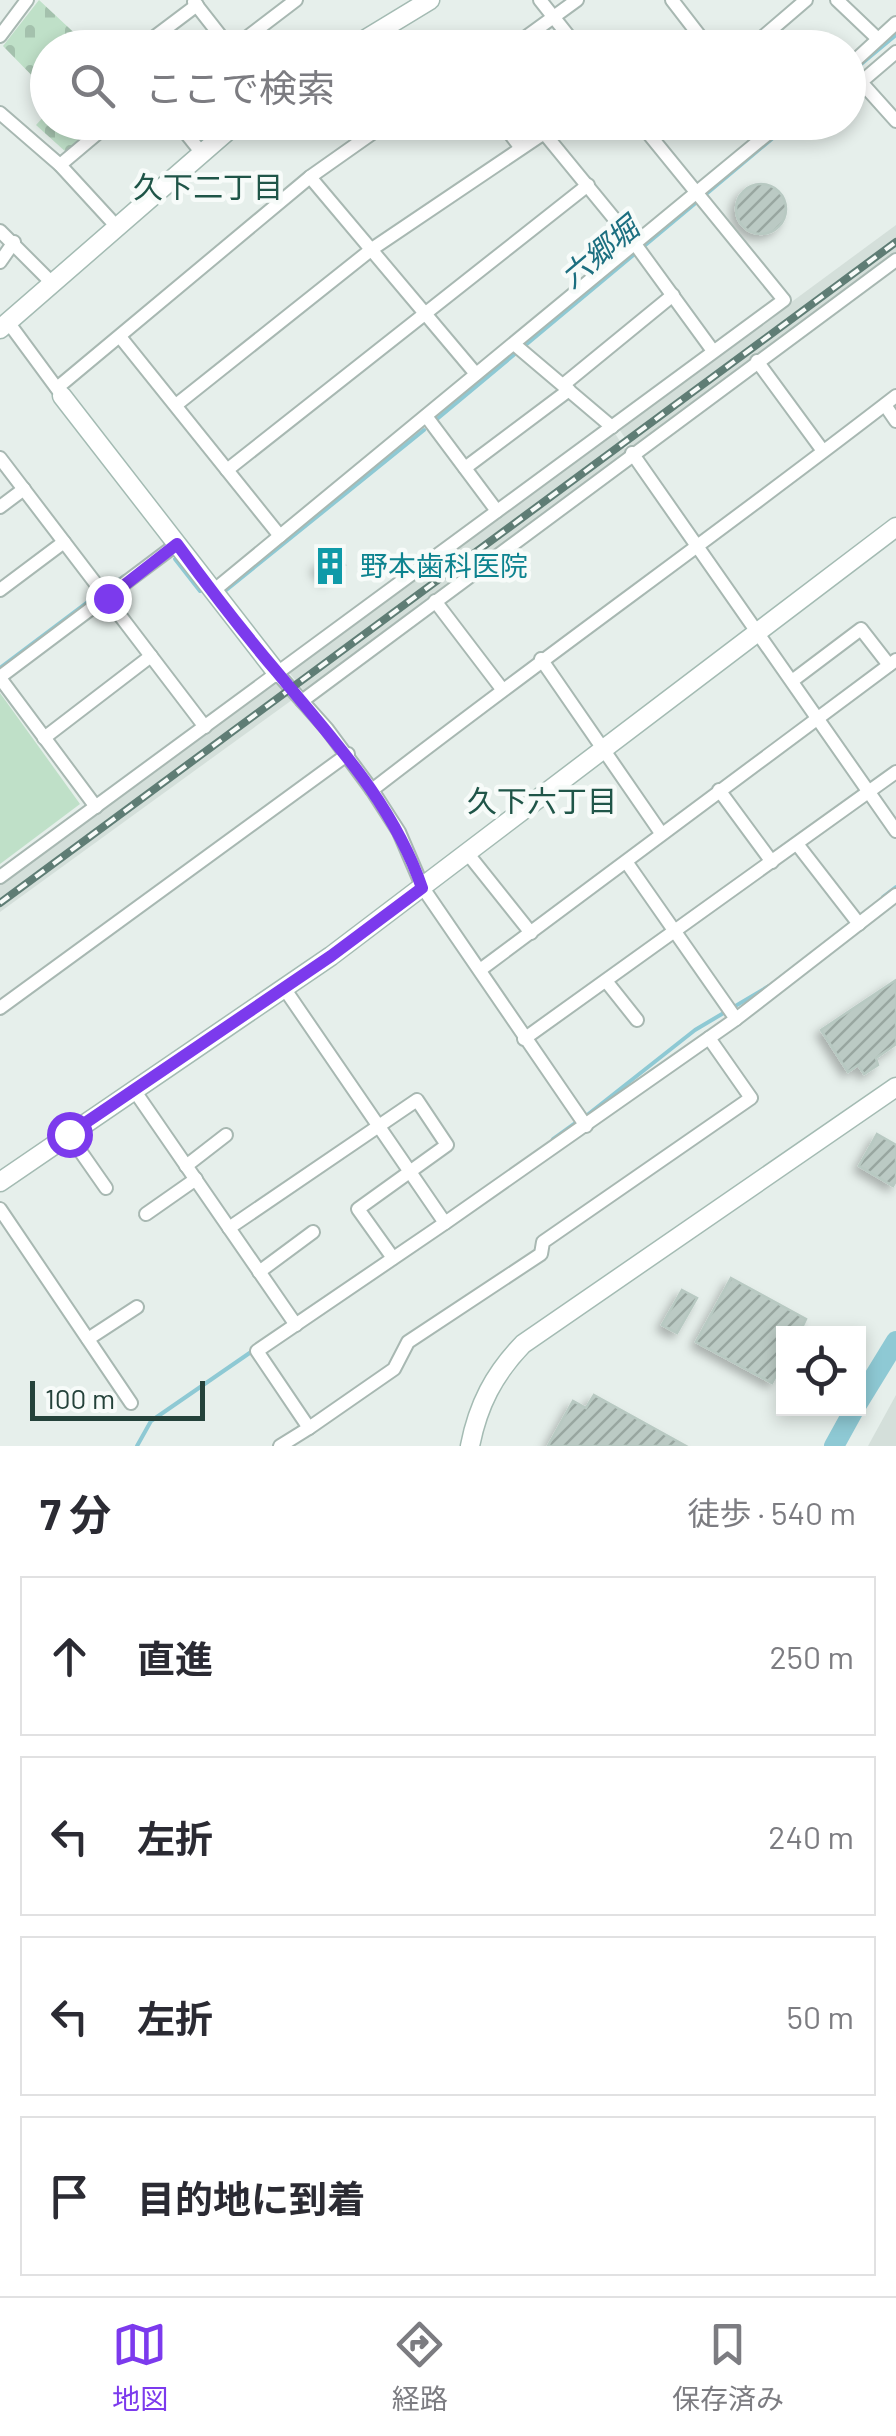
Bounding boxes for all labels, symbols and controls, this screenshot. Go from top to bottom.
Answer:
search box [30,30,866,140]
icon: search [65,58,120,113]
text: ここで検索 [145,64,335,110]
district label: 久下二丁目 [133,168,283,204]
water label: 六郷堀 [553,206,648,294]
building icon: 野本歯科医院 [309,545,351,587]
place label: 野本歯科医院 [360,548,528,582]
route end [86,576,132,622]
district label: 久下六丁目 [467,782,617,818]
route start [47,1112,93,1158]
map controls [776,1326,866,1416]
button: locate [776,1326,866,1416]
scale bar [30,1376,205,1420]
text: 100 m [45,1381,115,1415]
text: 7 分 [40,1488,111,1538]
text: 徒歩 · 540 m [687,1493,856,1531]
icon: ahead [42,1629,97,1684]
text: 直進 [137,1635,213,1681]
text: 250 m [769,1637,854,1675]
icon: left [42,1809,97,1864]
text: 左折 [137,1815,213,1861]
text: 240 m [768,1817,854,1855]
icon: left [42,1989,97,2044]
text: 左折 [137,1995,213,2041]
text: 50 m [787,1997,854,2035]
icon: arrive [42,2169,97,2224]
text: 目的地に到着 [137,2175,365,2221]
tab: 地図 [112,2317,168,2417]
tab: 経路 [392,2317,448,2417]
tab: 保存済み [672,2317,784,2417]

